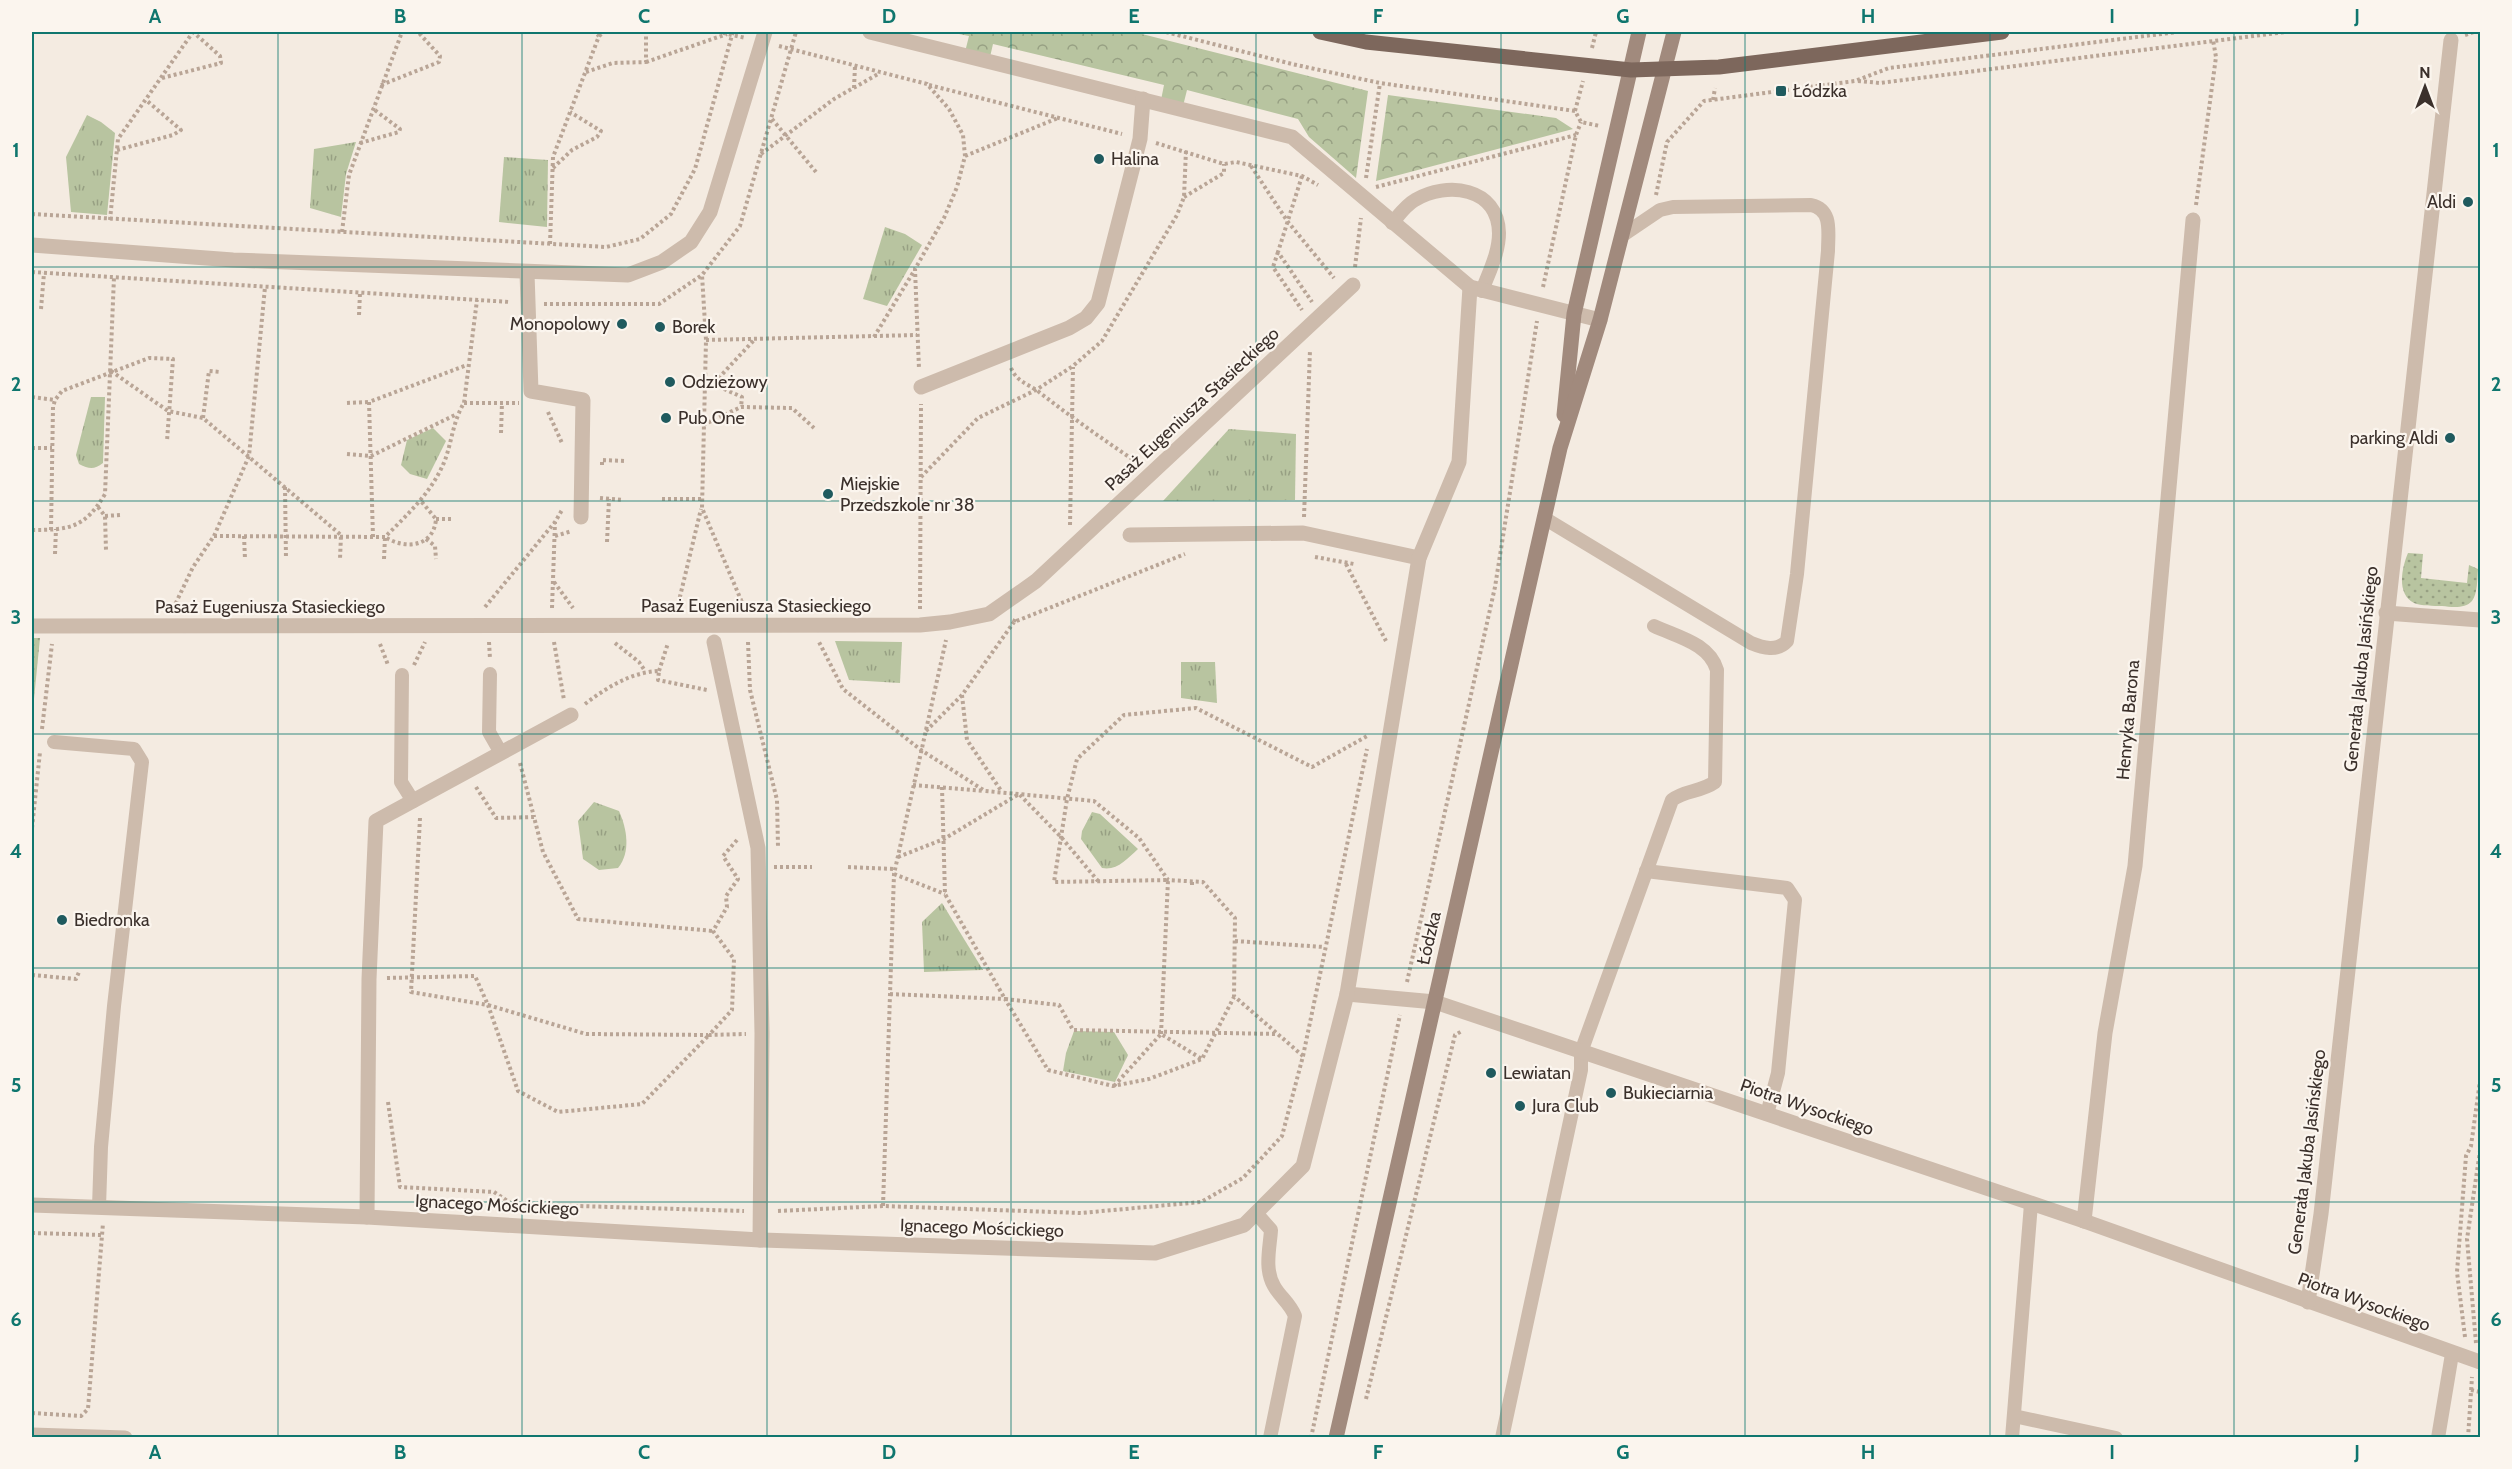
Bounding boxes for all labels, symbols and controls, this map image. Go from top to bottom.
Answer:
text: A [149,4,162,28]
text: B [394,4,406,28]
text: C [638,4,650,28]
text: D [882,4,896,28]
text: E [1128,4,1140,28]
text: F [1373,4,1384,28]
text: G [1616,4,1630,28]
text: H [1861,4,1875,28]
text: I [2109,4,2115,28]
text: J [2353,4,2360,28]
north arrow [2395,57,2455,117]
text: N [2419,63,2431,82]
place label: Łódzka [1793,80,1847,102]
marker: Łódzka [1774,84,1788,98]
text: 1 [12,138,20,162]
text: 1 [2492,138,2500,162]
place label: Halina [1111,148,1159,170]
marker: Halina [1092,152,1106,166]
place label: Aldi [2427,191,2456,213]
marker: Aldi [2461,195,2475,209]
place label: Monopolowy [510,313,610,335]
place label: Borek [672,316,716,338]
marker: Monopolowy [615,317,629,331]
marker: Borek [653,320,667,334]
street label: Pasaż Eugeniusza Stasieckiego [1100,322,1284,495]
place label: Odzieżowy [682,371,768,393]
text: 2 [11,372,21,396]
text: 2 [2491,372,2501,396]
marker: Odzieżowy [663,375,677,389]
place label: Pub One [678,407,745,429]
marker: Pub One [659,411,673,425]
place label: parking Aldi [2350,427,2438,449]
marker: parking Aldi [2443,431,2457,445]
place label: Miejskie Przedszkole nr 38 [840,473,975,516]
marker: Miejskie Przedszkole nr 38 [821,487,835,501]
street label: Generała Jakuba Jasińskiego [2339,565,2383,773]
street label: Pasaż Eugeniusza Stasieckiego [641,595,871,617]
street label: Pasaż Eugeniusza Stasieckiego [155,596,385,618]
text: 3 [11,605,21,629]
text: 3 [2491,605,2501,629]
street label: Henryka Barona [2112,659,2144,781]
text: 4 [10,839,22,863]
text: 4 [2490,839,2502,863]
place label: Biedronka [74,909,150,931]
street label: Łódzka [1412,909,1446,967]
marker: Biedronka [55,913,69,927]
street label: Generała Jakuba Jasińskiego [2283,1048,2331,1256]
place label: Lewiatan [1503,1062,1571,1084]
marker: Lewiatan [1484,1066,1498,1080]
text: 5 [11,1073,21,1097]
text: 5 [2491,1073,2501,1097]
street label: Piotra Wysockiego [1737,1074,1877,1140]
place label: Bukieciarnia [1623,1082,1713,1104]
marker: Bukieciarnia [1604,1086,1618,1100]
place label: Jura Club [1531,1095,1599,1117]
marker: Jura Club [1513,1099,1527,1113]
street label: Ignacego Mościckiego [415,1190,580,1220]
street label: Ignacego Mościckiego [900,1214,1064,1242]
street label: Piotra Wysockiego [2295,1268,2433,1336]
text: 6 [10,1307,22,1331]
text: 6 [2490,1307,2502,1331]
text: A [149,1440,162,1464]
text: B [394,1440,406,1464]
text: C [638,1440,650,1464]
text: D [882,1440,896,1464]
text: E [1128,1440,1140,1464]
text: F [1373,1440,1384,1464]
text: G [1616,1440,1630,1464]
text: H [1861,1440,1875,1464]
text: I [2109,1440,2115,1464]
text: J [2353,1440,2360,1464]

